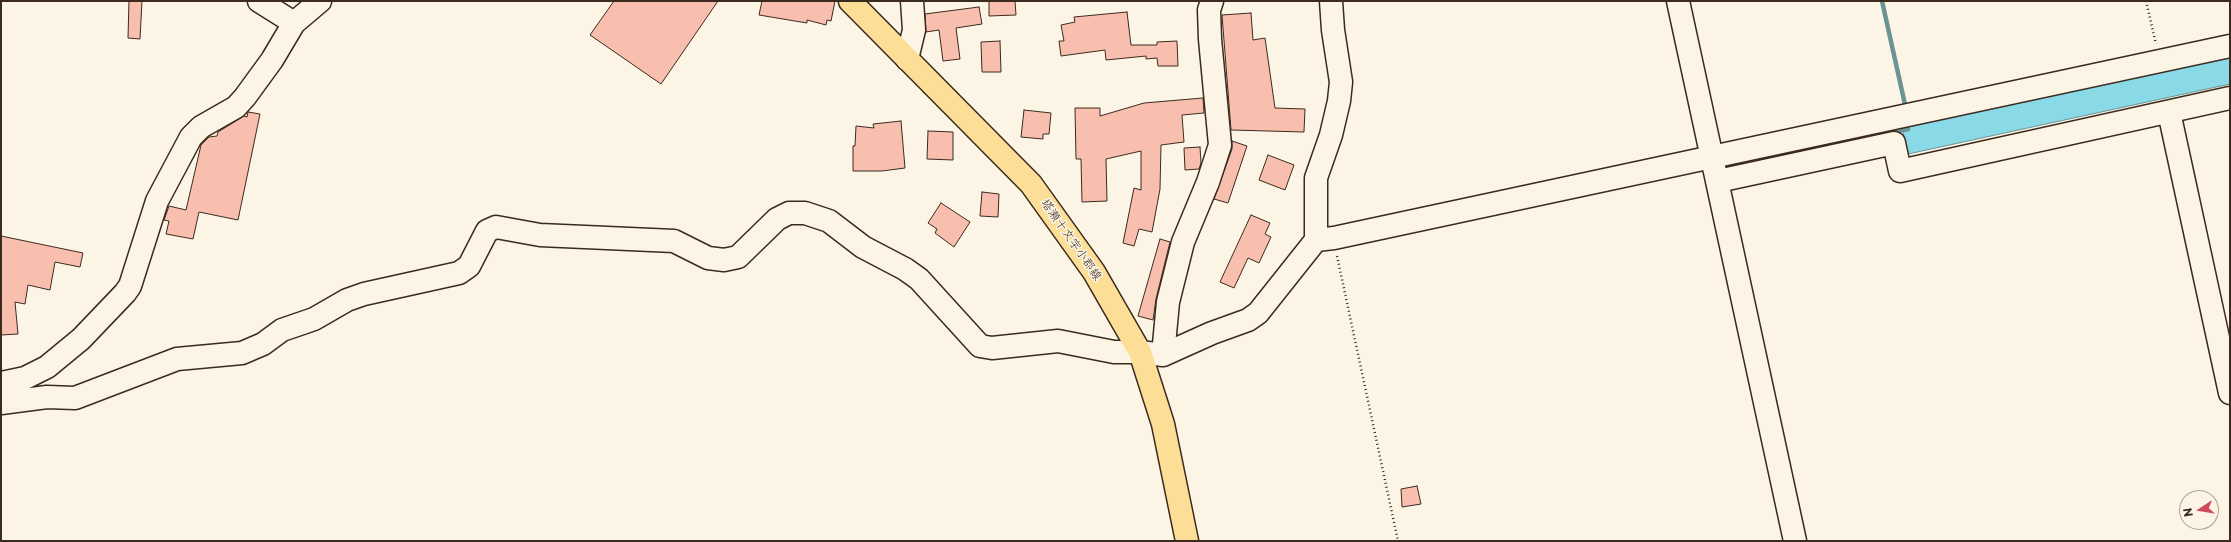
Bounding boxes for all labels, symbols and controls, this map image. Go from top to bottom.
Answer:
street label: 塔瀬十文字小郡線 [1038,197,1104,283]
north arrow [2179,490,2219,530]
text: N [2179,506,2197,518]

